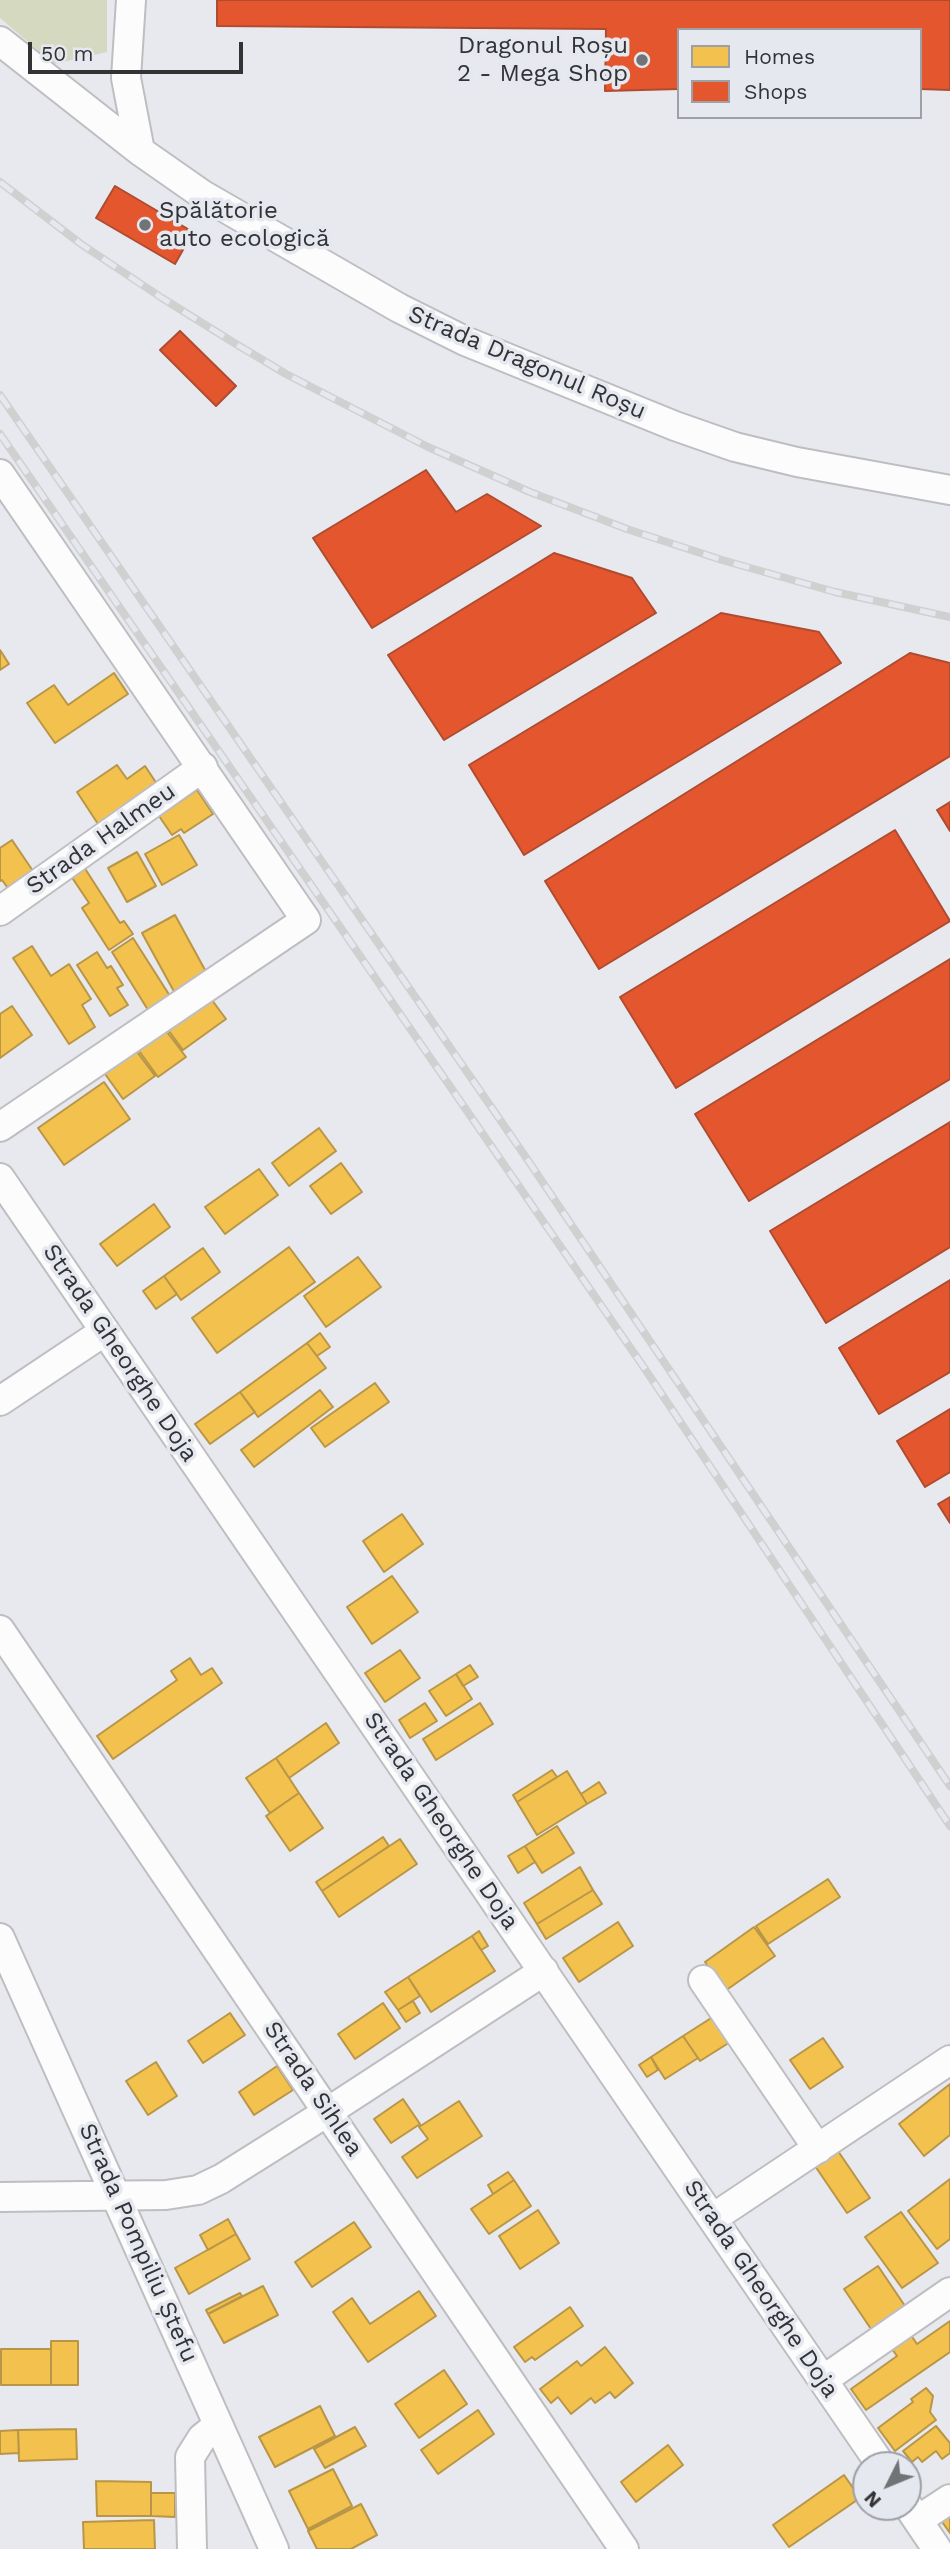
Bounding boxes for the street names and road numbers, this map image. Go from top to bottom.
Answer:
street label: Strada Dragonul Roșu [404,300,650,426]
street label: Strada Halmeu [21,777,181,901]
street label: Strada Gheorghe Doja [36,1239,204,1467]
street label: Strada Gheorghe Doja [357,1707,525,1935]
street label: Strada Sihlea [257,2016,369,2162]
street label: Strada Pompiliu Ștefu [72,2119,204,2367]
street label: Strada Gheorghe Doja [677,2175,845,2403]

